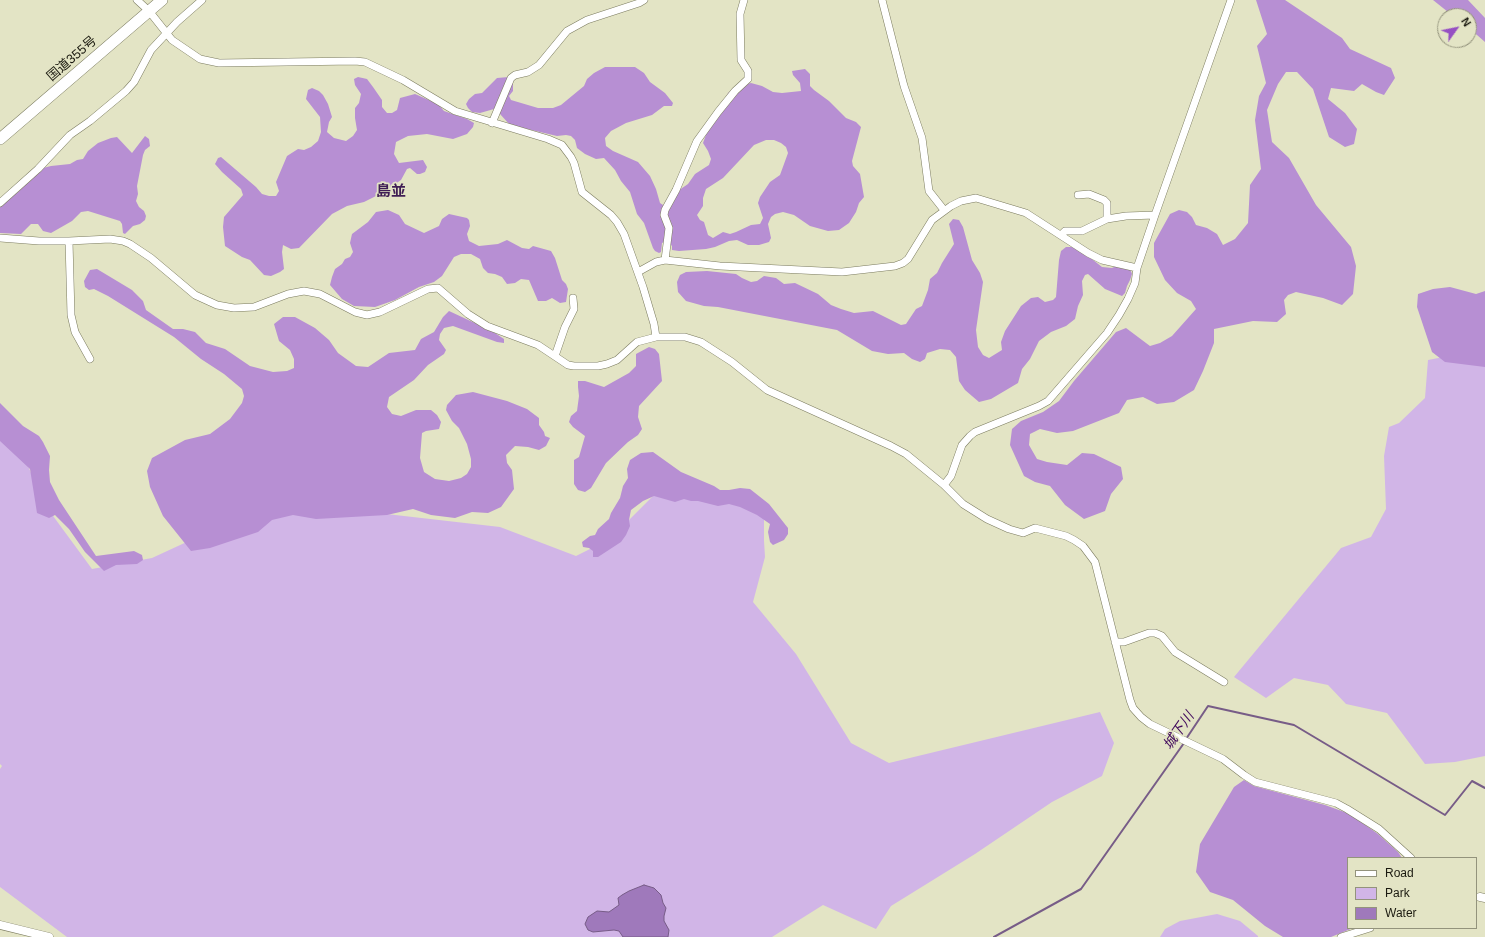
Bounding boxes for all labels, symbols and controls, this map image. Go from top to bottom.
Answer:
north arrow [1437,8,1477,48]
text: N [1459,15,1473,29]
street label: 国道355号 [44,33,100,85]
district label: 島並 [376,183,406,201]
water label: 城下川 [1160,709,1198,753]
legend [1347,857,1477,929]
text: Road [1385,866,1414,880]
text: Park [1385,886,1410,900]
text: Water [1385,906,1417,920]

